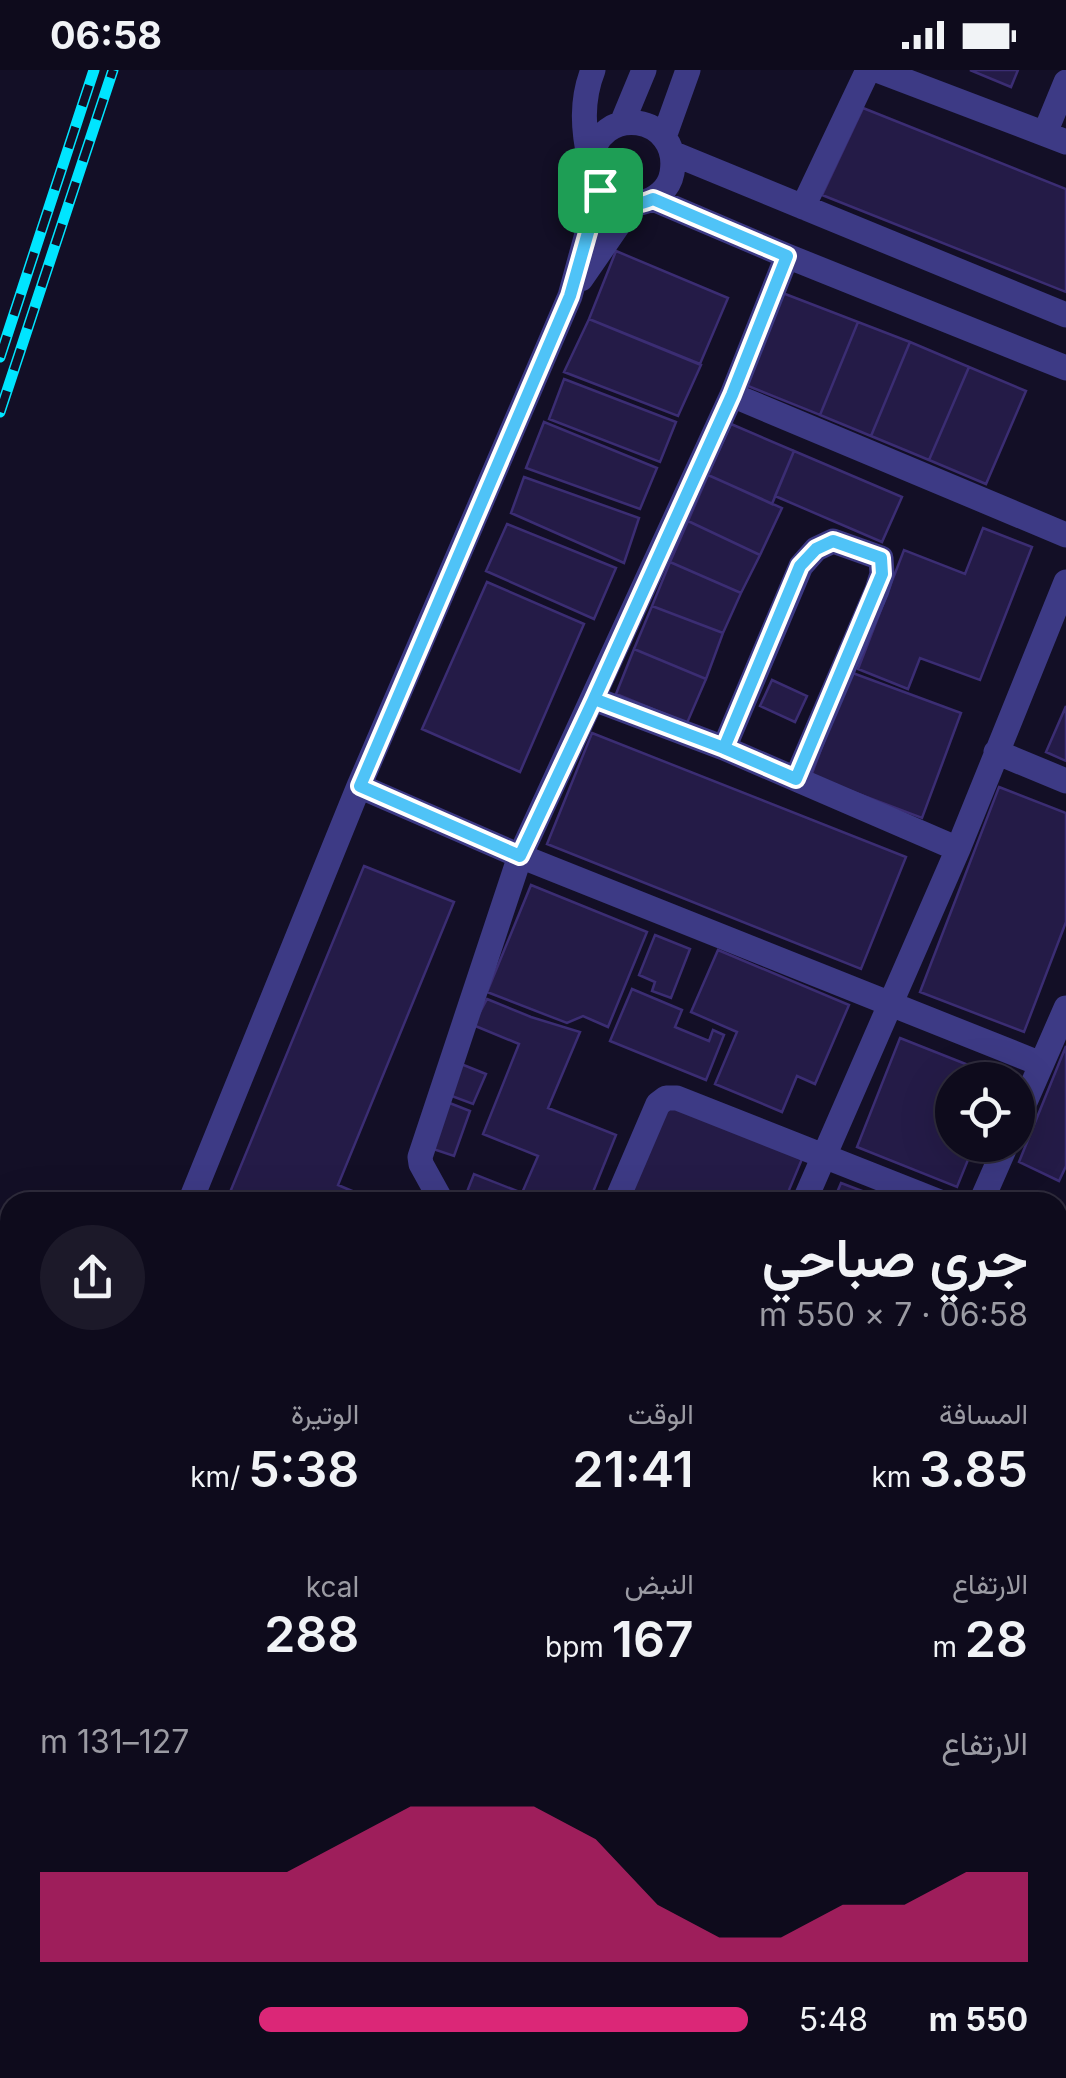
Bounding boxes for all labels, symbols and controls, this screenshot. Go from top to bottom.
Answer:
text: 06:58 [50,12,162,58]
pin [558,148,643,233]
icon: arrive [573,163,628,218]
map controls [935,1062,1035,1162]
button: locate [935,1062,1035,1162]
text: جري صباحي [762,1224,1028,1290]
button: share [40,1225,145,1330]
text: 06:58 · 7 × 550 m [759,1295,1028,1334]
text: الوتيرة [291,1397,359,1431]
text: الوقت [628,1397,694,1431]
text: المسافة [939,1397,1028,1431]
text: 5:38 [248,1439,359,1499]
text: 21:41 [573,1439,694,1499]
text: 3.85 [919,1439,1028,1499]
text: /km [190,1460,248,1494]
text: km [871,1460,919,1494]
text: النبض [624,1567,694,1601]
text: الارتفاع [952,1567,1028,1601]
text: kcal [306,1570,359,1604]
text: 288 [264,1604,359,1664]
text: 167 [612,1609,694,1669]
text: 28 [965,1609,1028,1669]
text: bpm [545,1630,612,1664]
text: m [932,1630,965,1664]
text: 127–131 m [40,1722,189,1761]
text: الارتفاع [941,1724,1028,1763]
text: 5:48 [799,2000,868,2039]
text: 550 m [929,2000,1028,2039]

